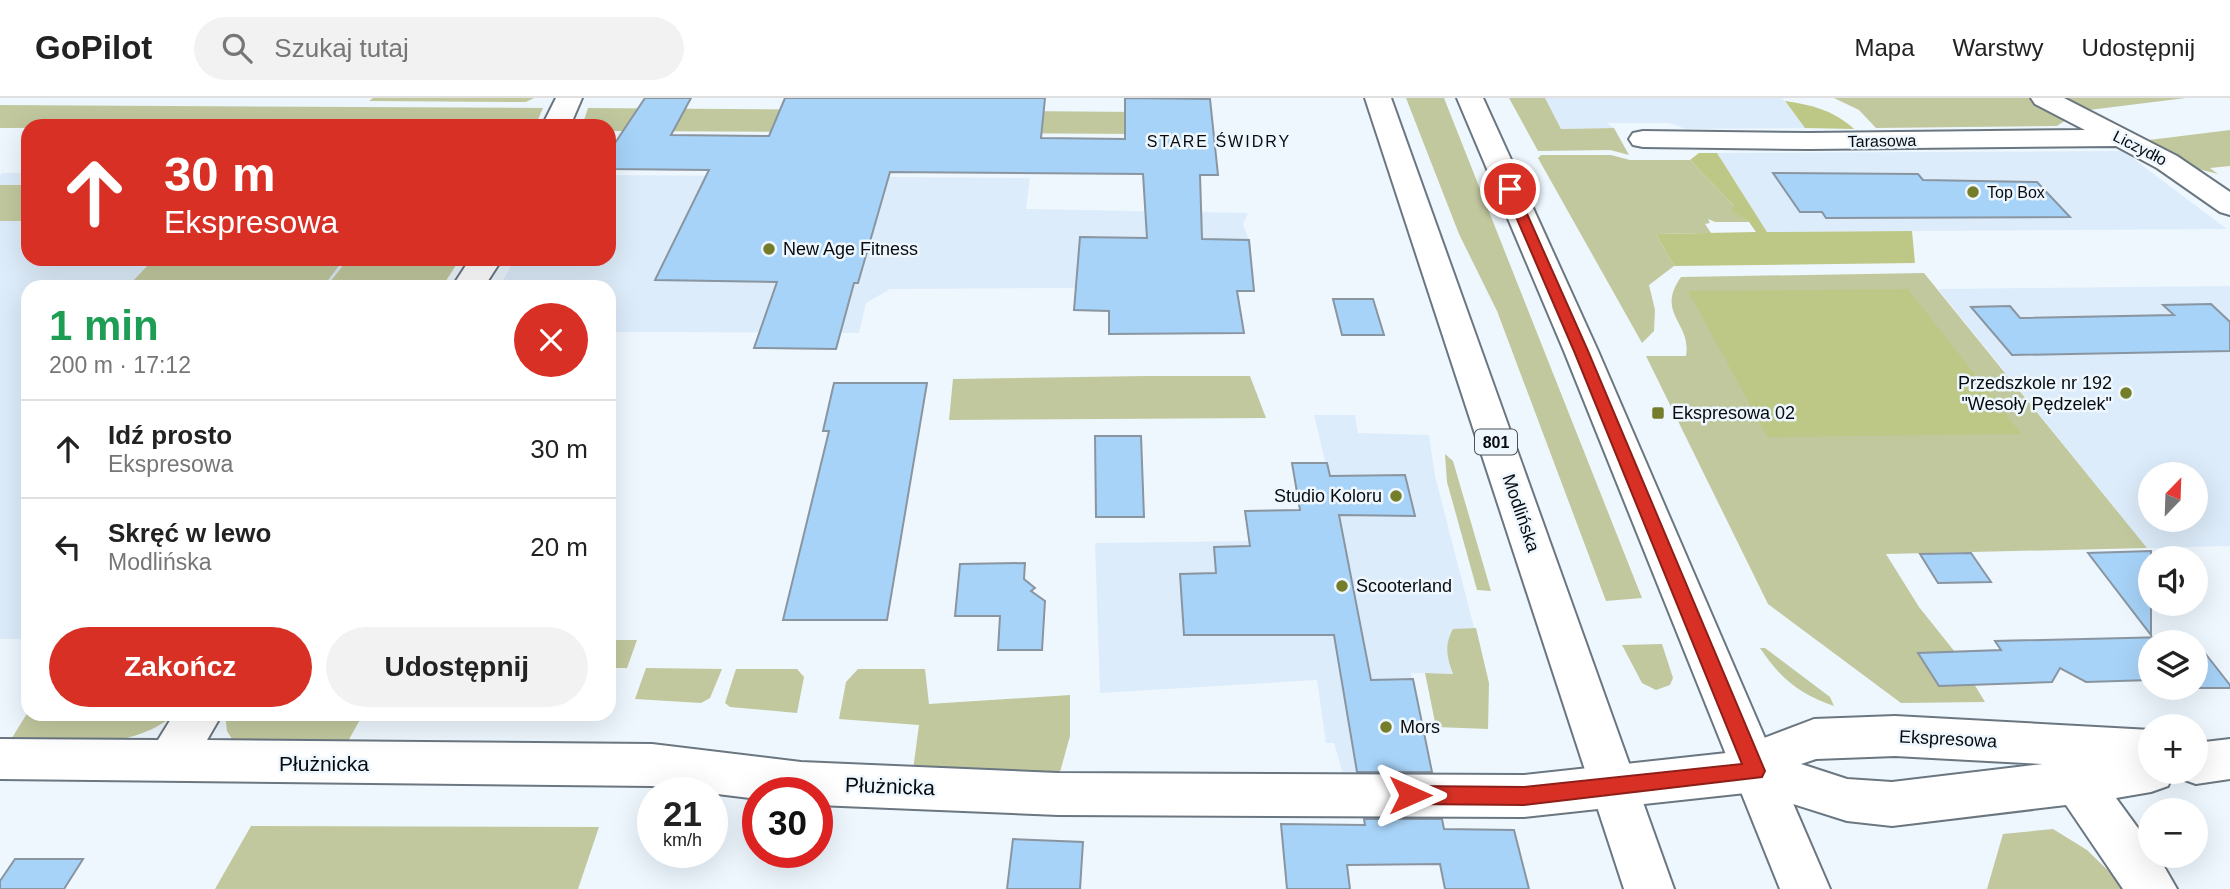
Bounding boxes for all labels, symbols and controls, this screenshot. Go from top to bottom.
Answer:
search box [194,17,684,80]
text: GoPilot [35,29,152,66]
icon: search [218,29,256,67]
text: Szukaj tutaj [274,33,409,63]
text: Mapa [1854,34,1914,61]
text: Warstwy [1952,34,2044,61]
text: Udostępnij [2082,34,2195,61]
street label: Liczydło [2110,127,2170,169]
district label: STARE ŚWIDRY [1147,132,1291,150]
street label: Tarasowa [1848,132,1916,150]
icon: ahead [49,147,140,238]
text: 30 m [164,147,276,201]
pin [1480,159,1540,219]
icon: arrive [1491,170,1529,208]
marker: Top Box [1965,184,1981,200]
place label: Top Box [1987,184,2045,201]
text: Ekspresowa [164,204,338,240]
place label: New Age Fitness [783,239,918,259]
marker: New Age Fitness [761,241,777,257]
text: 1 min [49,302,159,349]
button: close [514,303,588,377]
text: 200 m · 17:12 [49,352,191,378]
place label: Przedszkole nr 192 "Wesoły Pędzelek" [1958,373,2112,414]
marker: Przedszkole nr 192 "Wesoły Pędzelek" [2118,385,2134,401]
place label: Ekspresowa 02 [1672,403,1795,423]
marker: Ekspresowa 02 [1650,405,1666,421]
text: Idź prosto [108,420,232,450]
icon: ahead [49,430,87,468]
road number: 801 [1475,430,1517,454]
text: 30 m [530,434,588,464]
text: Ekspresowa [108,451,233,477]
north arrow [2138,462,2208,532]
map controls [2138,462,2208,868]
street label: Modlińska [1498,471,1544,555]
place label: Studio Koloru [1274,486,1382,506]
marker: Studio Koloru [1388,488,1404,504]
text: Skręć w lewo [108,518,271,548]
icon: left [49,528,87,566]
text: 20 m [530,532,588,562]
button: sound [2138,546,2208,616]
text: Modlińska [108,549,212,575]
place label: Scooterland [1356,576,1452,596]
marker: Scooterland [1334,578,1350,594]
button: Zakończ [49,627,312,707]
button: Udostępnij [326,627,588,707]
button: layers [2138,630,2208,700]
button: + [2138,714,2208,784]
place label: Mors [1400,717,1440,737]
marker: Mors [1378,719,1394,735]
street label: Ekspresowa [1899,726,1998,752]
street label: Płużnicka [279,752,369,775]
position arrow [1373,758,1447,832]
street label: Płużnicka [845,773,936,799]
speed limit sign: 30 [742,777,833,868]
text: 21 [663,794,702,833]
button: − [2138,798,2208,868]
text: km/h [663,830,702,850]

